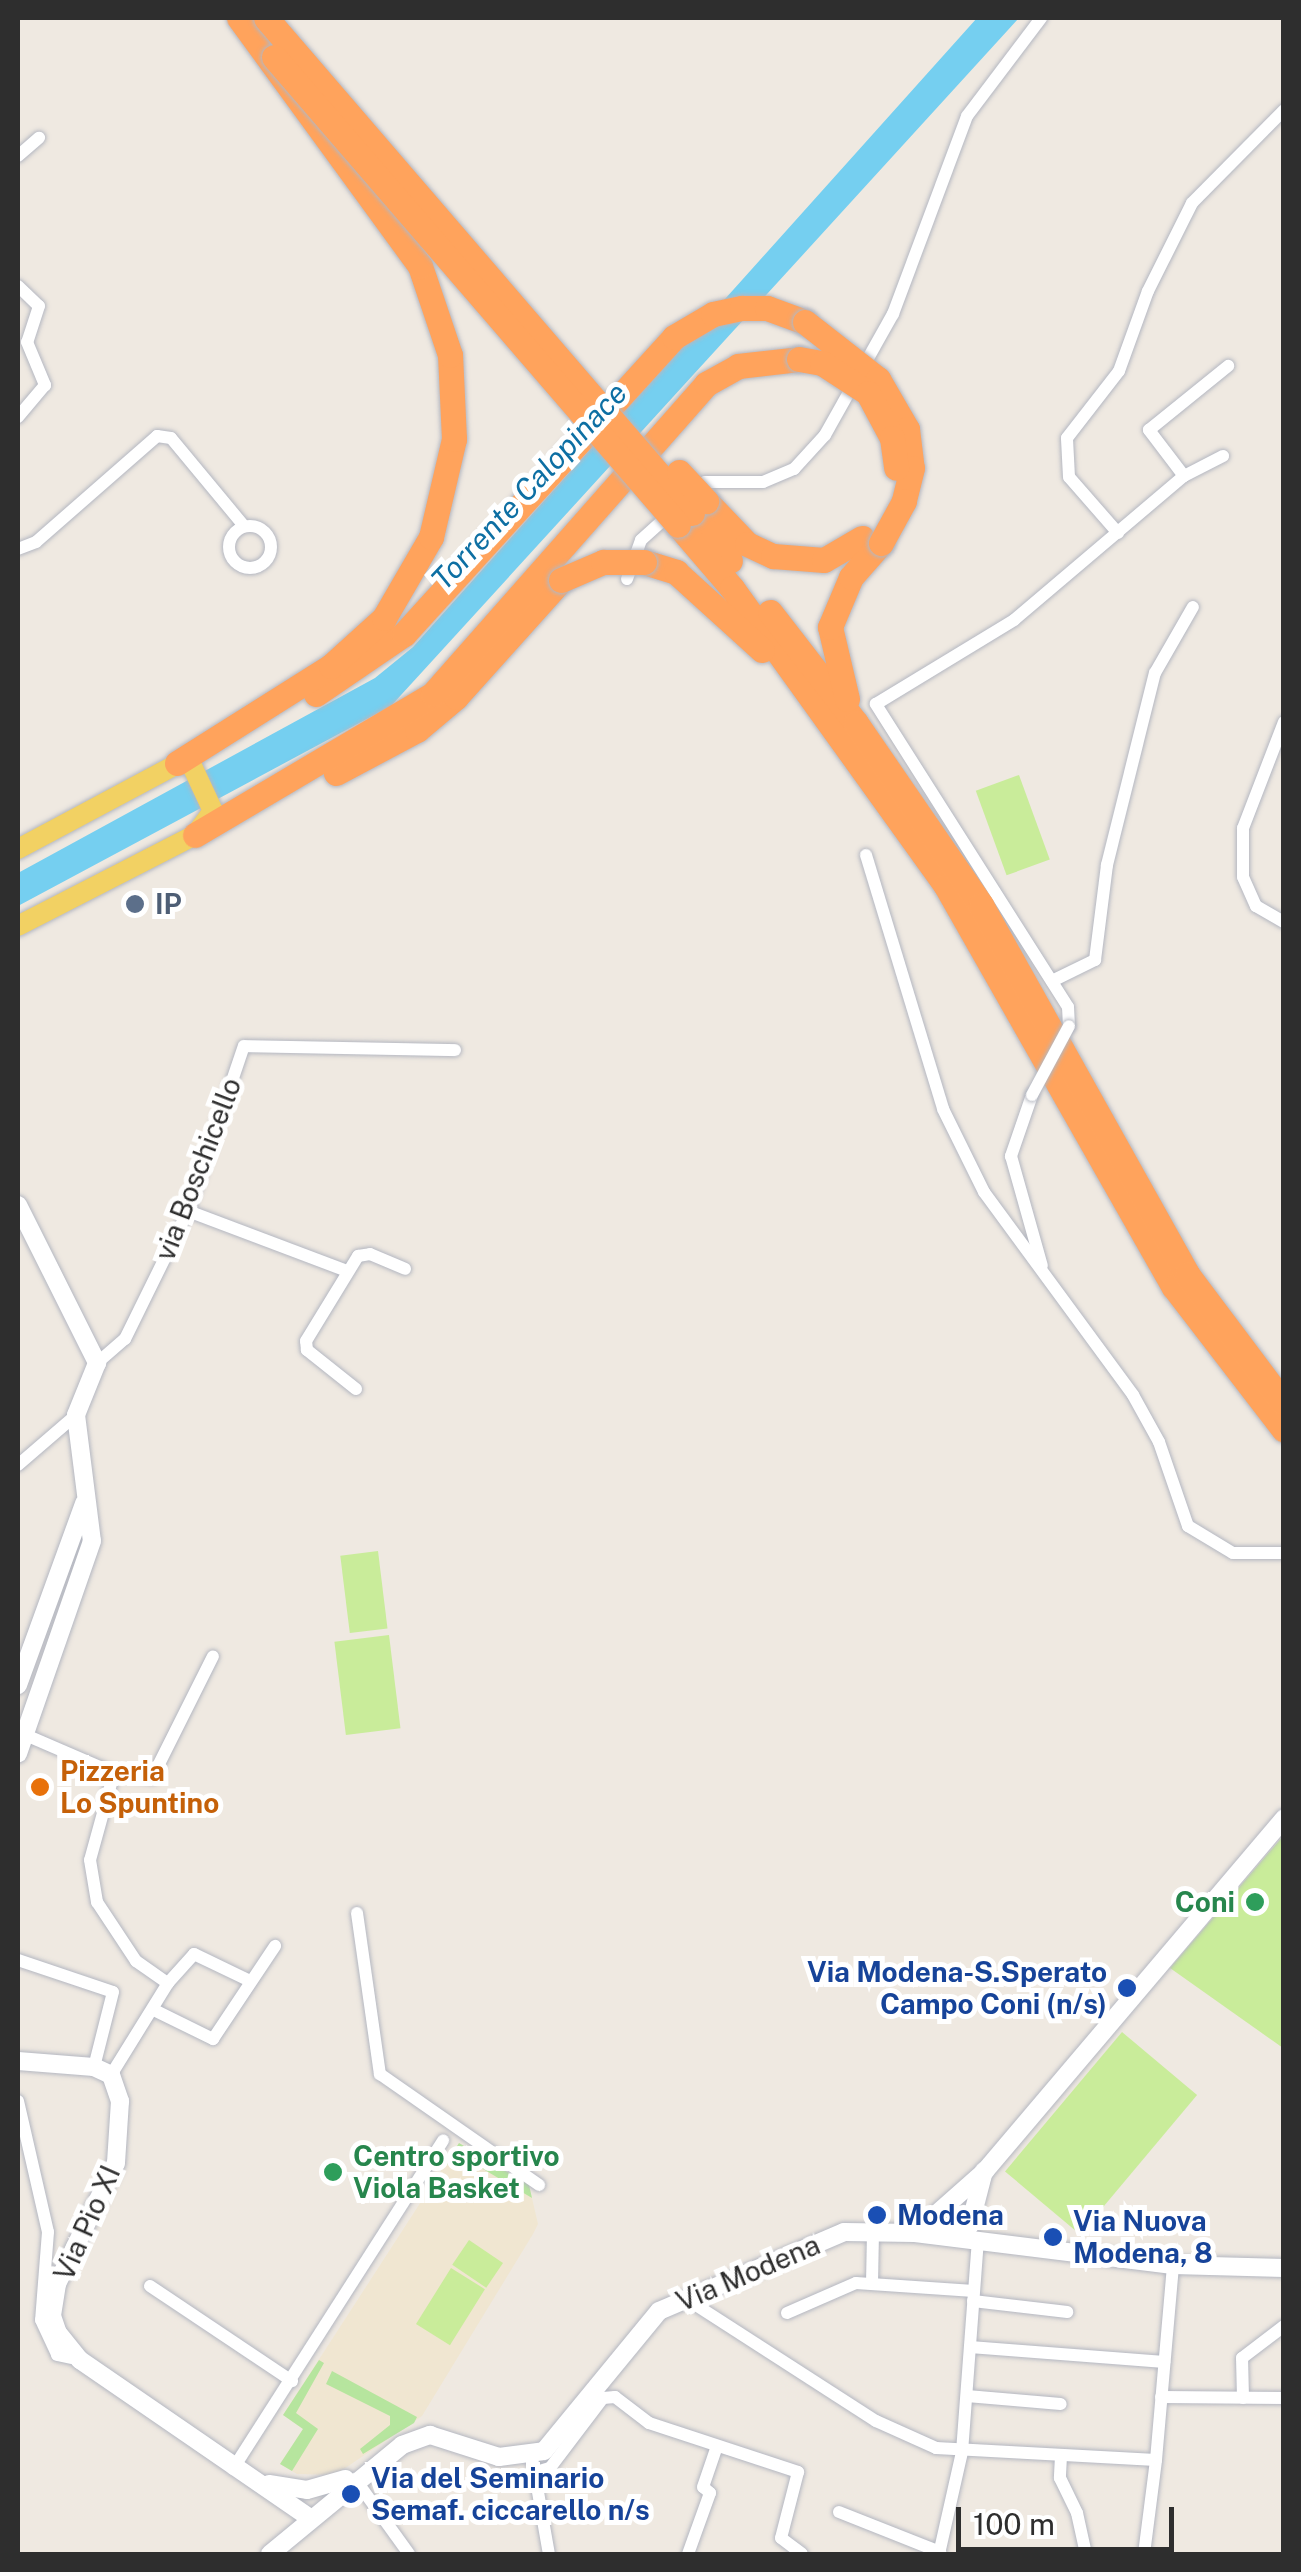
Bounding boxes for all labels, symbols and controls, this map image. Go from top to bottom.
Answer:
water label: Torrente Calopinace [424,375,634,597]
place label: IP [155,887,182,921]
marker: IP [124,893,146,915]
street label: via Boschicello [148,1073,248,1265]
place label: Pizzeria Lo Spuntino [60,1754,219,1820]
marker: Pizzeria Lo Spuntino [29,1776,51,1798]
place label: Coni [1175,1885,1235,1919]
marker: Coni [1244,1891,1266,1913]
place label: Via Modena-S.Sperato Campo Coni (n/s) [807,1955,1107,2021]
marker: Via Modena-S.Sperato Campo Coni (n/s) [1116,1977,1138,1999]
place label: Centro sportivo Viola Basket [353,2139,560,2205]
street label: Via Pio XI [47,2160,127,2286]
marker: Centro sportivo Viola Basket [322,2161,344,2183]
place label: Modena [897,2198,1004,2232]
marker: Modena [866,2204,888,2226]
place label: Via Nuova Modena, 8 [1073,2204,1213,2270]
marker: Via Nuova Modena, 8 [1042,2226,1064,2248]
street label: Via Modena [671,2228,825,2318]
place label: Via del Seminario Semaf. ciccarello n/s [371,2461,650,2527]
marker: Via del Seminario Semaf. ciccarello n/s [340,2483,362,2505]
scale bar [961,2487,1178,2549]
text: 100 m [973,2506,1055,2542]

